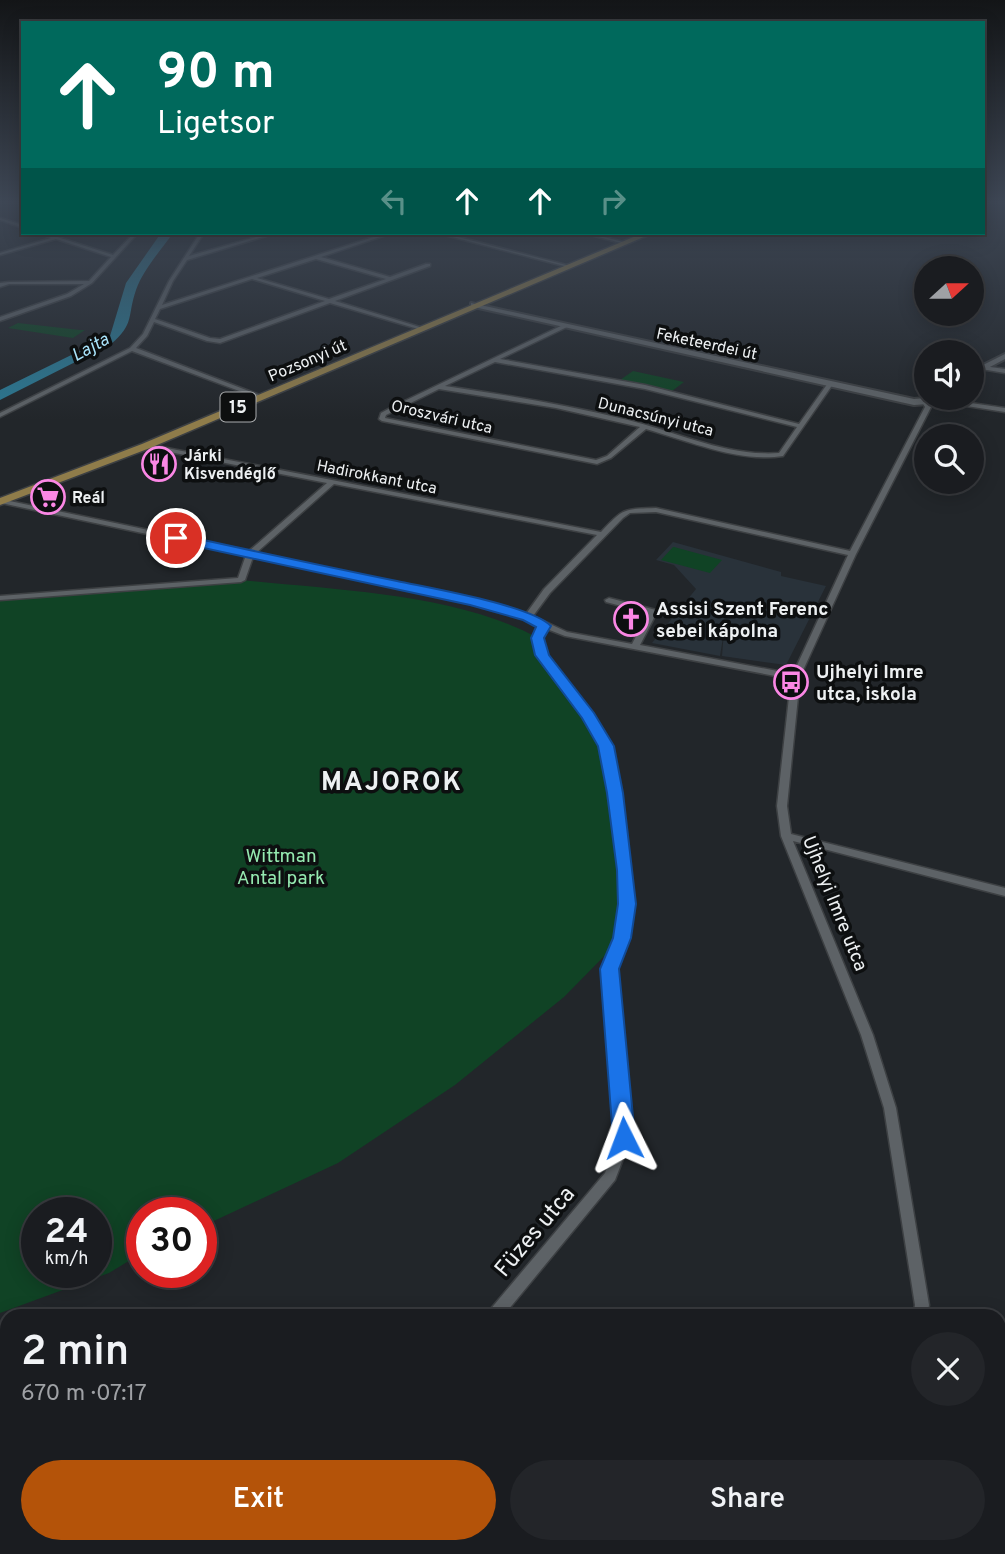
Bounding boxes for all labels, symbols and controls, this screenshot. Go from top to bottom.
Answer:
text: 90 m [157,44,275,106]
icon: ahead [42,49,133,140]
text: Ligetsor [157,105,274,145]
icon: left [375,182,413,220]
icon: ahead [448,182,486,220]
icon: ahead [521,182,559,220]
icon: right [594,182,632,220]
north arrow [914,256,984,326]
map controls [914,256,984,494]
street label: Feketeerdei út [654,325,759,365]
water label: Lajta [68,328,114,368]
street label: Pozsonyi út [266,336,350,387]
button: sound [914,340,984,410]
road number: 15 [220,393,256,422]
street label: Dunacsúnyi utca [596,394,715,442]
street label: Oroszvári utca [389,397,494,439]
button: search [914,424,984,494]
restaurant icon: Járki Kisvendéglő [140,445,178,483]
place label: Járki Kisvendéglő [184,447,277,485]
street label: Hadirokkant utca [315,456,438,499]
supermarket icon: Reál [29,478,67,516]
place label: Reál [72,489,105,509]
pin [146,508,206,568]
icon: arrive [157,519,195,557]
place label: Assisi Szent Ferenc sebei kápolna [656,598,829,644]
church icon: Assisi Szent Ferenc sebei kápolna [612,600,650,638]
place label: Ujhelyi Imre utca, iskola [816,661,924,707]
bus stop icon: Ujhelyi Imre utca, iskola [772,663,810,701]
district label: MAJOROK [321,767,463,800]
street label: Ujhelyi Imre utca [796,833,872,975]
park label: Wittman Antal park [237,845,325,891]
position arrow [587,1101,661,1175]
street label: Füzes utca [490,1181,582,1284]
speed limit sign: 30 [126,1197,217,1288]
text: 24 [45,1211,88,1255]
text: km/h [45,1248,88,1271]
text: 2 min [21,1327,129,1380]
button: close [911,1332,985,1406]
text: 670 m · 07:17 [21,1380,147,1409]
button: Exit [21,1460,496,1540]
button: Share [510,1460,985,1540]

